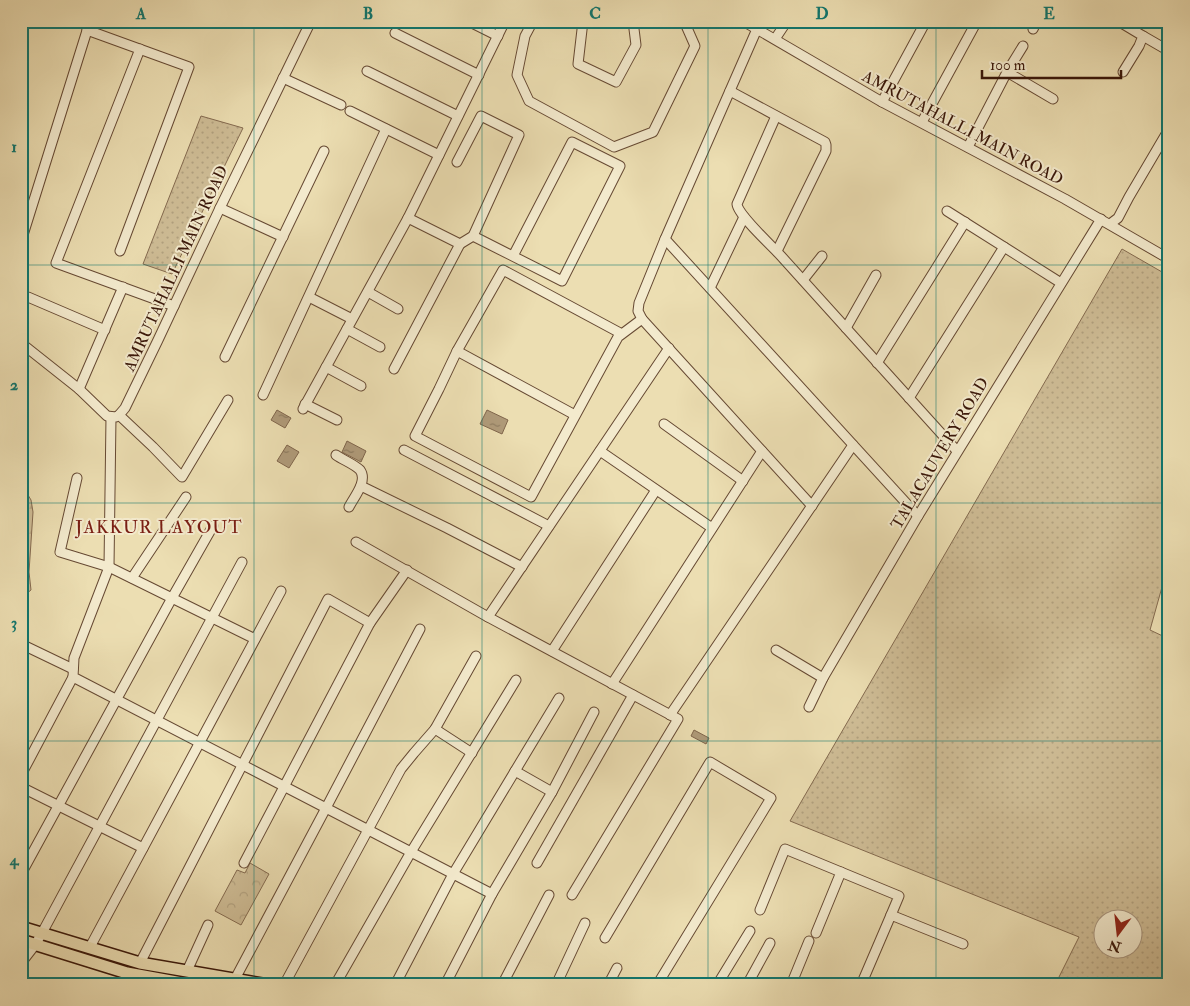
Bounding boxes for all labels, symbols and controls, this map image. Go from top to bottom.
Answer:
text: A [135,4,147,24]
text: B [363,4,373,24]
text: C [589,4,601,24]
text: D [815,4,829,24]
text: E [1043,4,1055,24]
scale bar [982,48,1121,80]
text: 100 m [990,56,1026,75]
street label: AMRUTAHALLI MAIN ROAD [858,66,1067,189]
text: 1 [11,137,17,157]
street label: AMRUTAHALLI MAIN ROAD [119,162,232,375]
street label: TALACAUVERY ROAD [887,374,993,533]
text: 2 [10,375,18,395]
district label: JAKKUR LAYOUT [74,516,243,539]
text: 3 [11,613,17,633]
text: 4 [9,850,20,870]
north arrow [1092,908,1142,958]
text: N [1106,936,1124,956]

